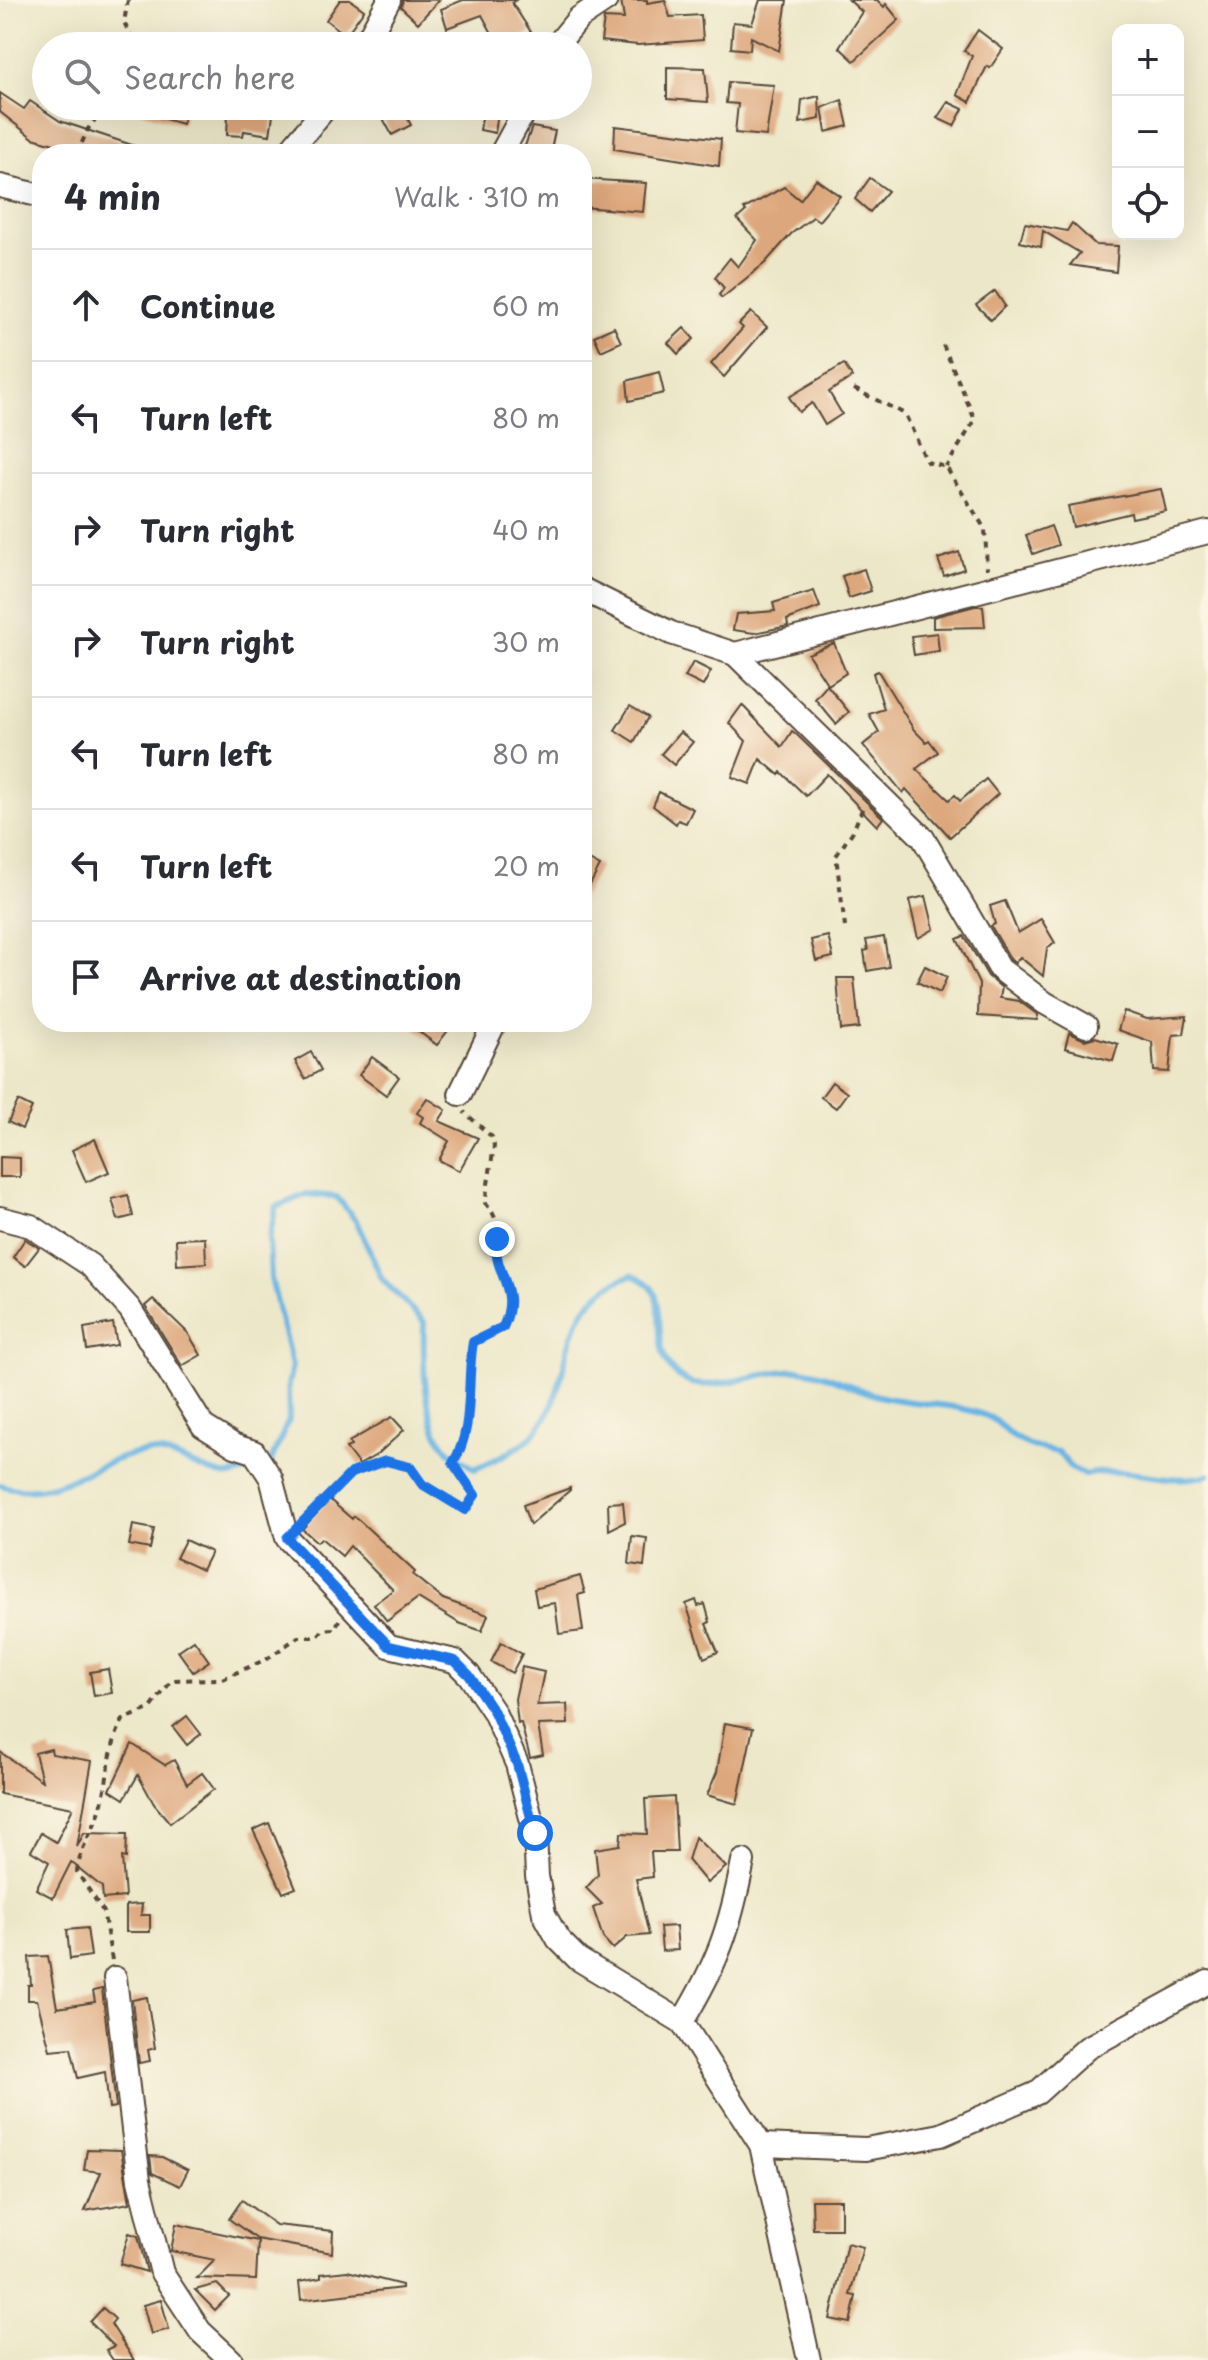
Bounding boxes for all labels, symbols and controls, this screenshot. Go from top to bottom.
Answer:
map controls [1112,24,1184,240]
button: + [1112,24,1184,96]
search box [32,32,592,120]
icon: search [60,54,104,98]
text: Search here [124,54,296,99]
button: − [1112,96,1184,168]
button: locate [1112,168,1184,240]
text: 4 min [64,170,161,222]
text: Walk · 310 m [394,177,560,216]
icon: ahead [64,283,108,327]
text: Continue [140,283,275,328]
text: 60 m [492,286,560,325]
icon: left [64,395,108,439]
text: Turn left [140,395,272,440]
text: 80 m [492,398,560,437]
icon: right [64,507,108,551]
text: Turn right [140,507,295,552]
text: 40 m [492,510,560,549]
icon: right [64,619,108,663]
text: Turn right [140,619,295,664]
text: 30 m [492,622,560,661]
icon: left [64,731,108,775]
text: Turn left [140,731,272,776]
text: 80 m [492,734,560,773]
icon: left [64,843,108,887]
text: Turn left [140,843,272,888]
text: 20 m [493,846,560,885]
icon: arrive [64,955,108,999]
text: Arrive at destination [140,955,462,1000]
route end [479,1221,515,1257]
route start [517,1815,553,1851]

